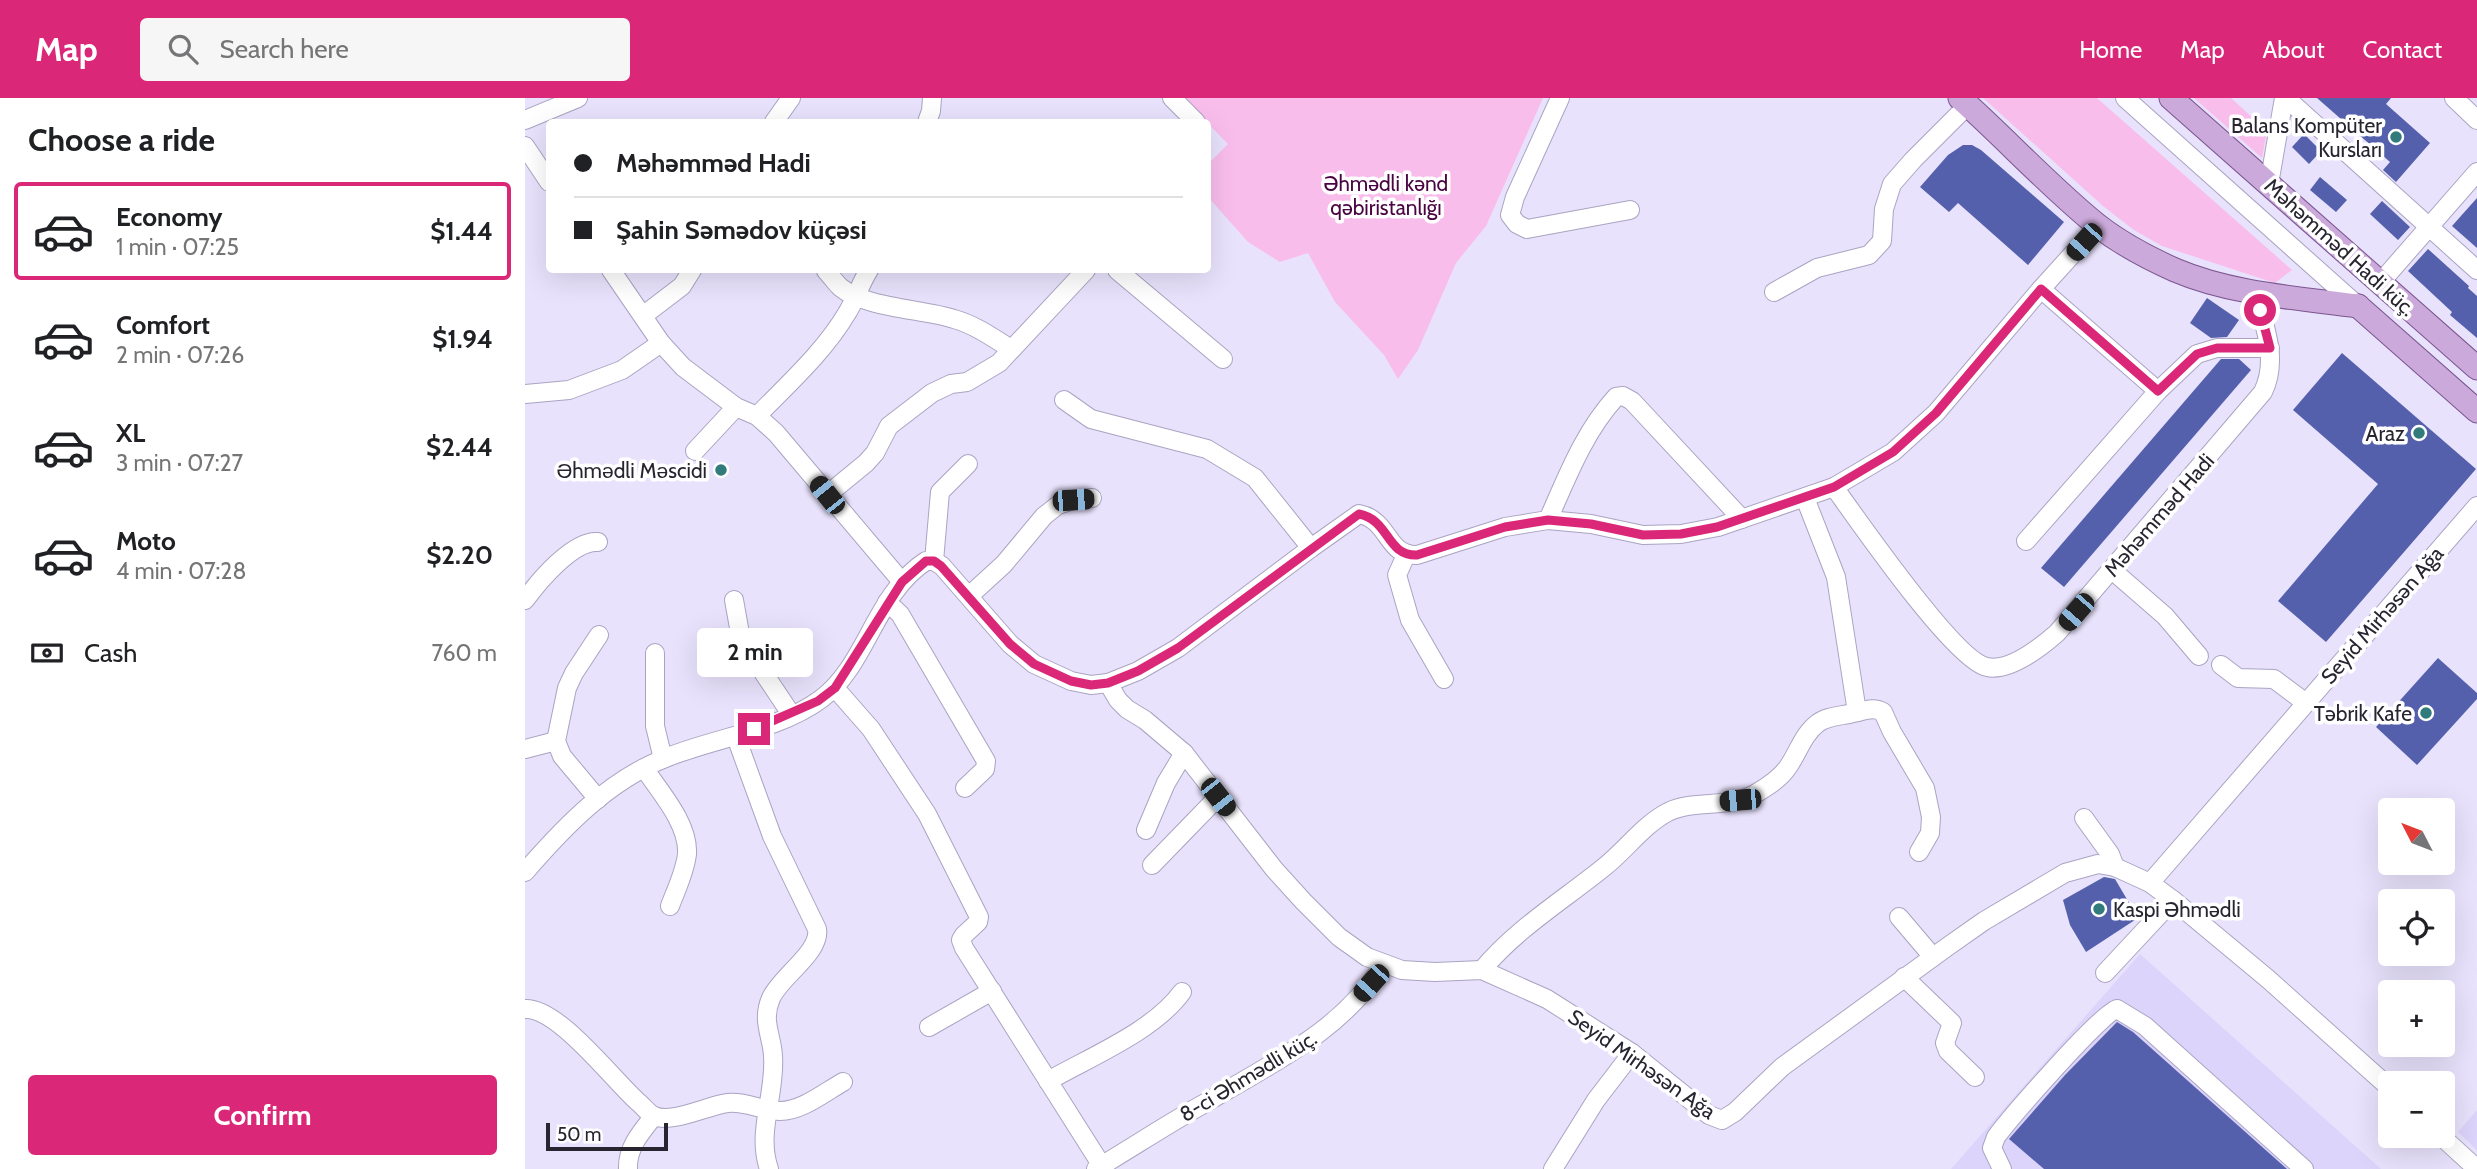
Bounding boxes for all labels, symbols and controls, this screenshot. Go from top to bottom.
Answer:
search box [140,18,630,81]
text: Map [35,29,98,69]
icon: search [164,30,202,68]
text: Search here [220,33,349,65]
text: Home [2079,35,2142,64]
text: Map [2180,35,2225,64]
text: About [2263,35,2325,64]
text: Contact [2363,35,2442,64]
place label: Balans Kompüter Kursları [2231,113,2382,162]
text: Choose a ride [28,120,215,159]
marker: Balans Kompüter Kursları [2388,129,2404,145]
text: Məhəmməd Hadi [616,147,811,179]
park label: Əhmədli kənd qəbiristanlığı [1324,171,1448,220]
street label: Məhəmməd Hadi küç. [2260,173,2420,321]
icon: car [32,200,95,263]
text: Economy [116,201,222,233]
text: Şahin Səmədov küçəsi [616,214,867,246]
text: $1.44 [430,215,493,247]
car [2063,219,2106,265]
text: 1 min · 07:25 [116,233,239,261]
route start [2244,294,2276,326]
icon: car [32,308,95,371]
text: Comfort [116,309,210,341]
text: $1.94 [432,323,493,355]
text: 2 min · 07:26 [116,341,244,369]
icon: car [32,416,95,479]
text: XL [116,417,145,449]
place label: Araz [2366,421,2405,446]
marker: Araz [2411,425,2427,441]
text: $2.44 [426,431,493,463]
street label: Məhəmməd Hadi [2099,448,2219,582]
text: 3 min · 07:27 [116,449,243,477]
place label: Әhmәdli Mәscidi [556,458,707,483]
marker: Әhmәdli Mәscidi [713,462,729,478]
car [806,472,849,518]
car [1052,488,1095,512]
icon: car [32,524,95,587]
text: Moto [116,525,176,557]
text: $2.20 [426,539,493,571]
street label: Seyid Mirhəsən Ağa [2316,541,2448,689]
text: 4 min · 07:28 [116,557,246,585]
car [2055,589,2098,635]
callout: 2 min [696,628,812,676]
icon: cash [28,634,66,672]
text: Cash [84,637,137,669]
text: 2 min [727,638,783,666]
text: 760 m [432,639,497,667]
place label: Təbrik Kafe [2314,701,2412,726]
marker: Təbrik Kafe [2418,705,2434,721]
route end [738,713,770,745]
car [1197,774,1240,820]
car [1719,788,1762,812]
north arrow [2378,798,2455,875]
map controls [2378,798,2455,1148]
button: locate [2378,889,2455,966]
place label: Kaspi Əhmədli [2113,897,2241,922]
marker: Kaspi Əhmədli [2091,901,2107,917]
car [1350,960,1393,1006]
button: + [2378,980,2455,1057]
street label: Seyid Mirhəsən Ağa [1564,1004,1720,1124]
street label: 8-ci Əhmədli küç. [1175,1025,1321,1127]
button: − [2378,1071,2455,1148]
button: Confirm [28,1075,497,1155]
scale bar [546,1120,669,1152]
text: 50 m [557,1123,601,1146]

